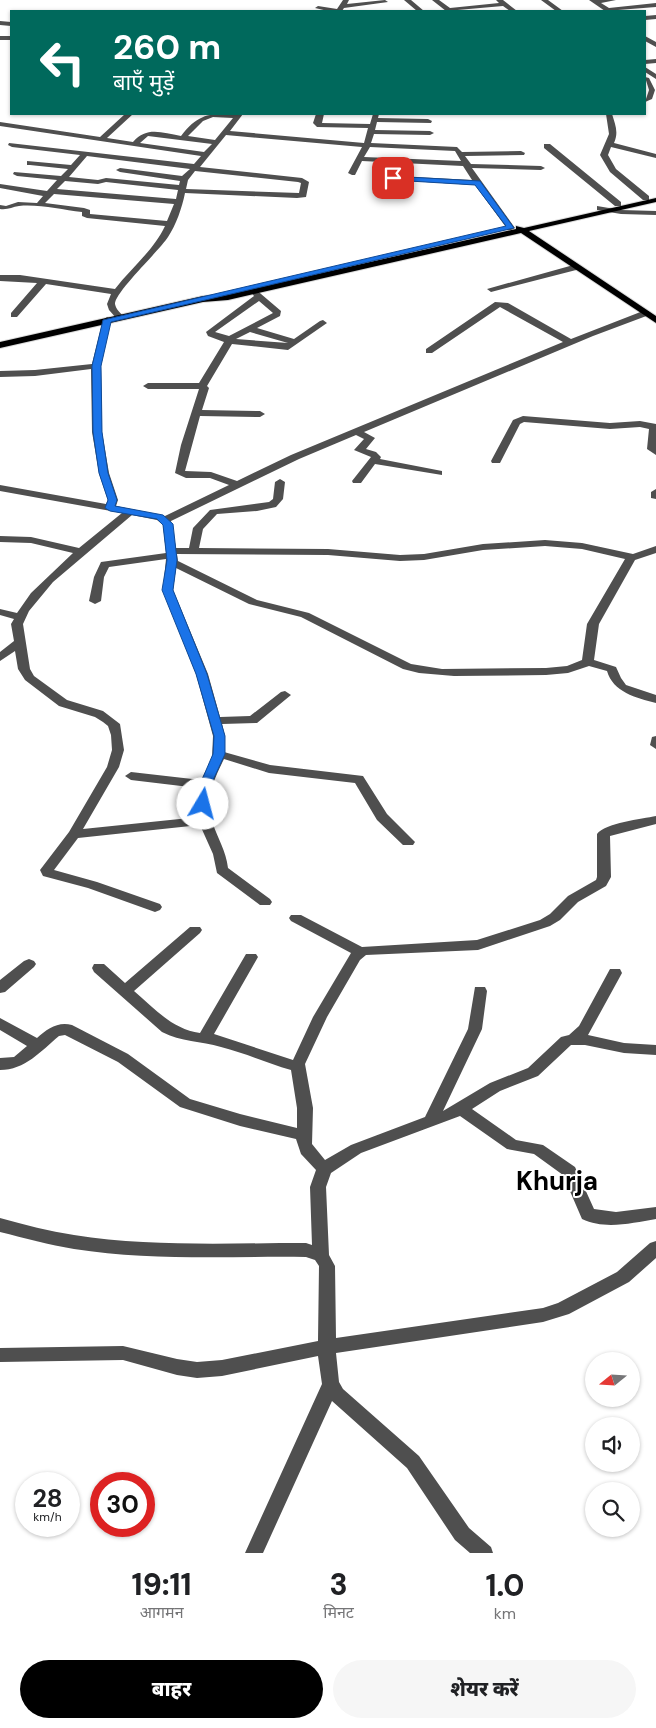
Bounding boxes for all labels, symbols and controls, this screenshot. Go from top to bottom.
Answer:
text: 260 m [113,24,221,70]
icon: left [30,30,95,95]
text: बाएँ मुड़ें [113,68,174,97]
pin [372,157,414,199]
icon: arrive [379,164,407,192]
position arrow [176,777,228,829]
district label: Khurja [516,1164,598,1198]
north arrow [585,1352,640,1408]
map controls [585,1352,640,1537]
button: sound [585,1417,640,1472]
speed limit sign: 30 [90,1472,155,1537]
text: 28 [32,1482,63,1515]
button: search [585,1482,640,1537]
text: km/h [33,1509,62,1525]
text: 19:11 [132,1565,192,1604]
text: 3 [330,1565,348,1604]
text: 1.0 [486,1566,524,1605]
text: आगमन [140,1602,184,1623]
text: मिनट [323,1602,354,1623]
text: km [494,1603,516,1624]
button: बाहर [20,1660,323,1718]
button: शेयर करें [333,1660,636,1718]

